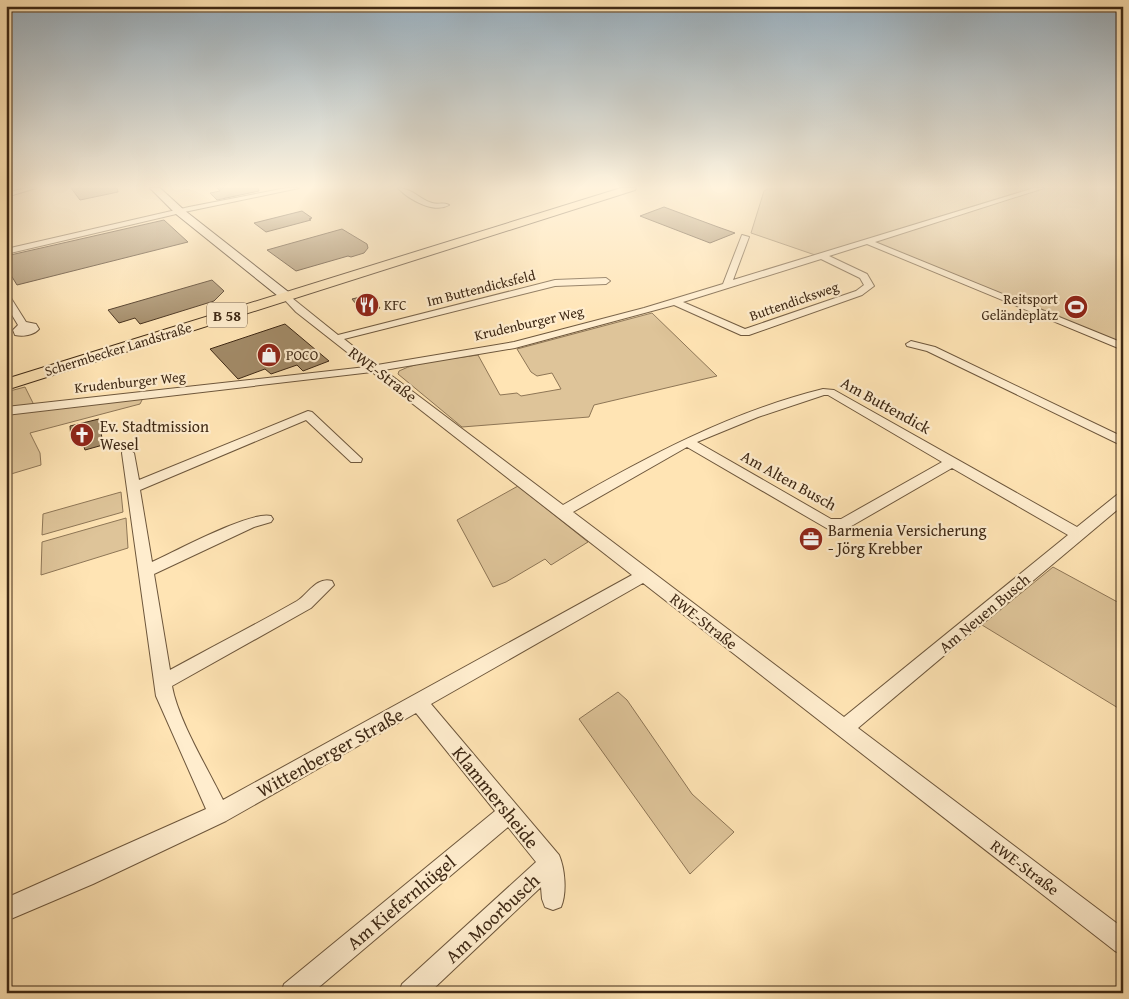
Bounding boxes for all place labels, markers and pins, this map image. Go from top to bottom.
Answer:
place label: Reitsport Geländeplatz [982,289,1058,325]
restaurant icon: KFC [354,292,380,318]
sports icon: Reitsport Geländeplatz [1063,294,1089,320]
place label: KFC [384,295,407,315]
shop icon: POCO [256,342,282,368]
place label: POCO [286,345,318,365]
place label: Ev. Stadtmission Wesel [100,414,209,456]
church icon: Ev. Stadtmission Wesel [69,422,95,448]
place label: Barmenia Versicherung - Jörg Krebber [828,518,986,560]
office icon: Barmenia Versicherung - Jörg Krebber [798,526,824,552]

